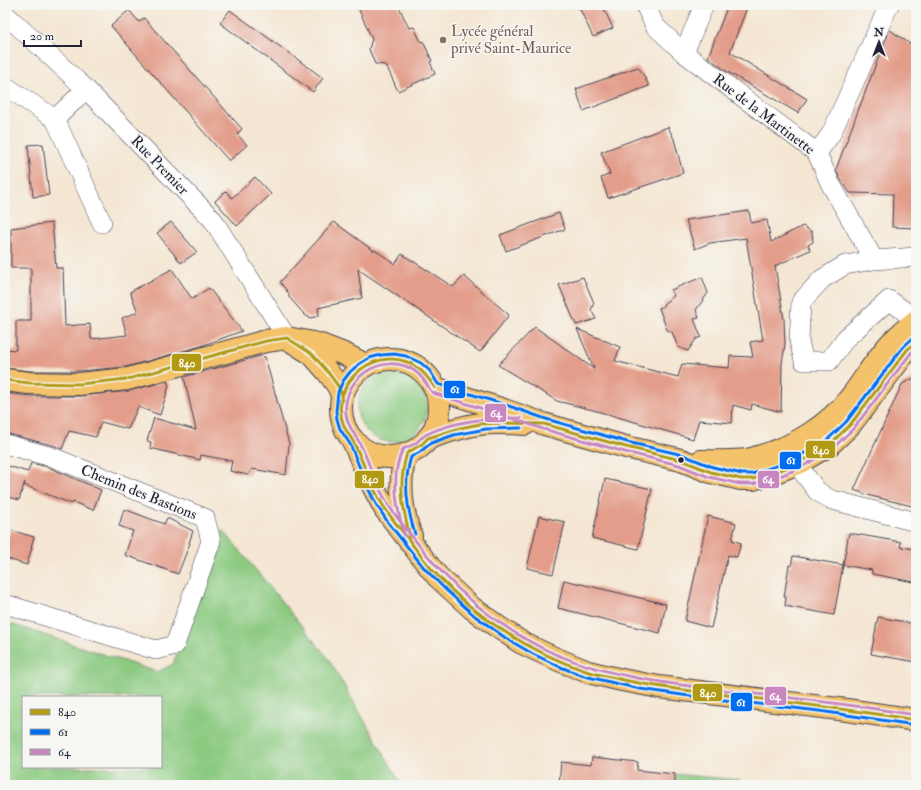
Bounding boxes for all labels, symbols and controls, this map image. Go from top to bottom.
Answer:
scale bar [24,22,81,48]
place label: Lycée général privé Saint-Maurice [450,22,571,59]
north arrow [859,22,899,62]
text: N [873,26,885,39]
text: 20 m [30,29,55,44]
marker: Lycée général privé Saint-Maurice [438,35,448,45]
street label: Rue de la Martinette [709,70,818,159]
street label: Rue Premier [127,132,193,199]
line badge: 840 [171,353,202,372]
text: 840 [179,357,196,371]
line badge: 61 [443,380,466,399]
text: 61 [450,383,460,396]
line badge: 64 [484,403,507,423]
text: 64 [490,407,503,421]
line badge: 840 [805,440,836,459]
text: 840 [813,444,830,458]
line badge: 61 [779,451,802,470]
text: 61 [786,454,796,467]
unlabelled marker [676,455,686,465]
street label: Chemin des Bastions [78,461,200,524]
line badge: 840 [354,470,385,489]
line badge: 64 [757,470,780,489]
text: 840 [362,473,379,487]
text: 64 [762,473,775,487]
line badge: 840 [692,683,723,702]
line badge: 64 [764,686,787,706]
text: 840 [700,687,717,701]
text: 64 [769,690,782,704]
line badge: 61 [730,692,753,712]
legend [22,696,162,768]
text: 61 [736,696,746,709]
text: 840 [58,705,76,720]
text: 61 [58,725,68,740]
text: 64 [58,745,71,760]

